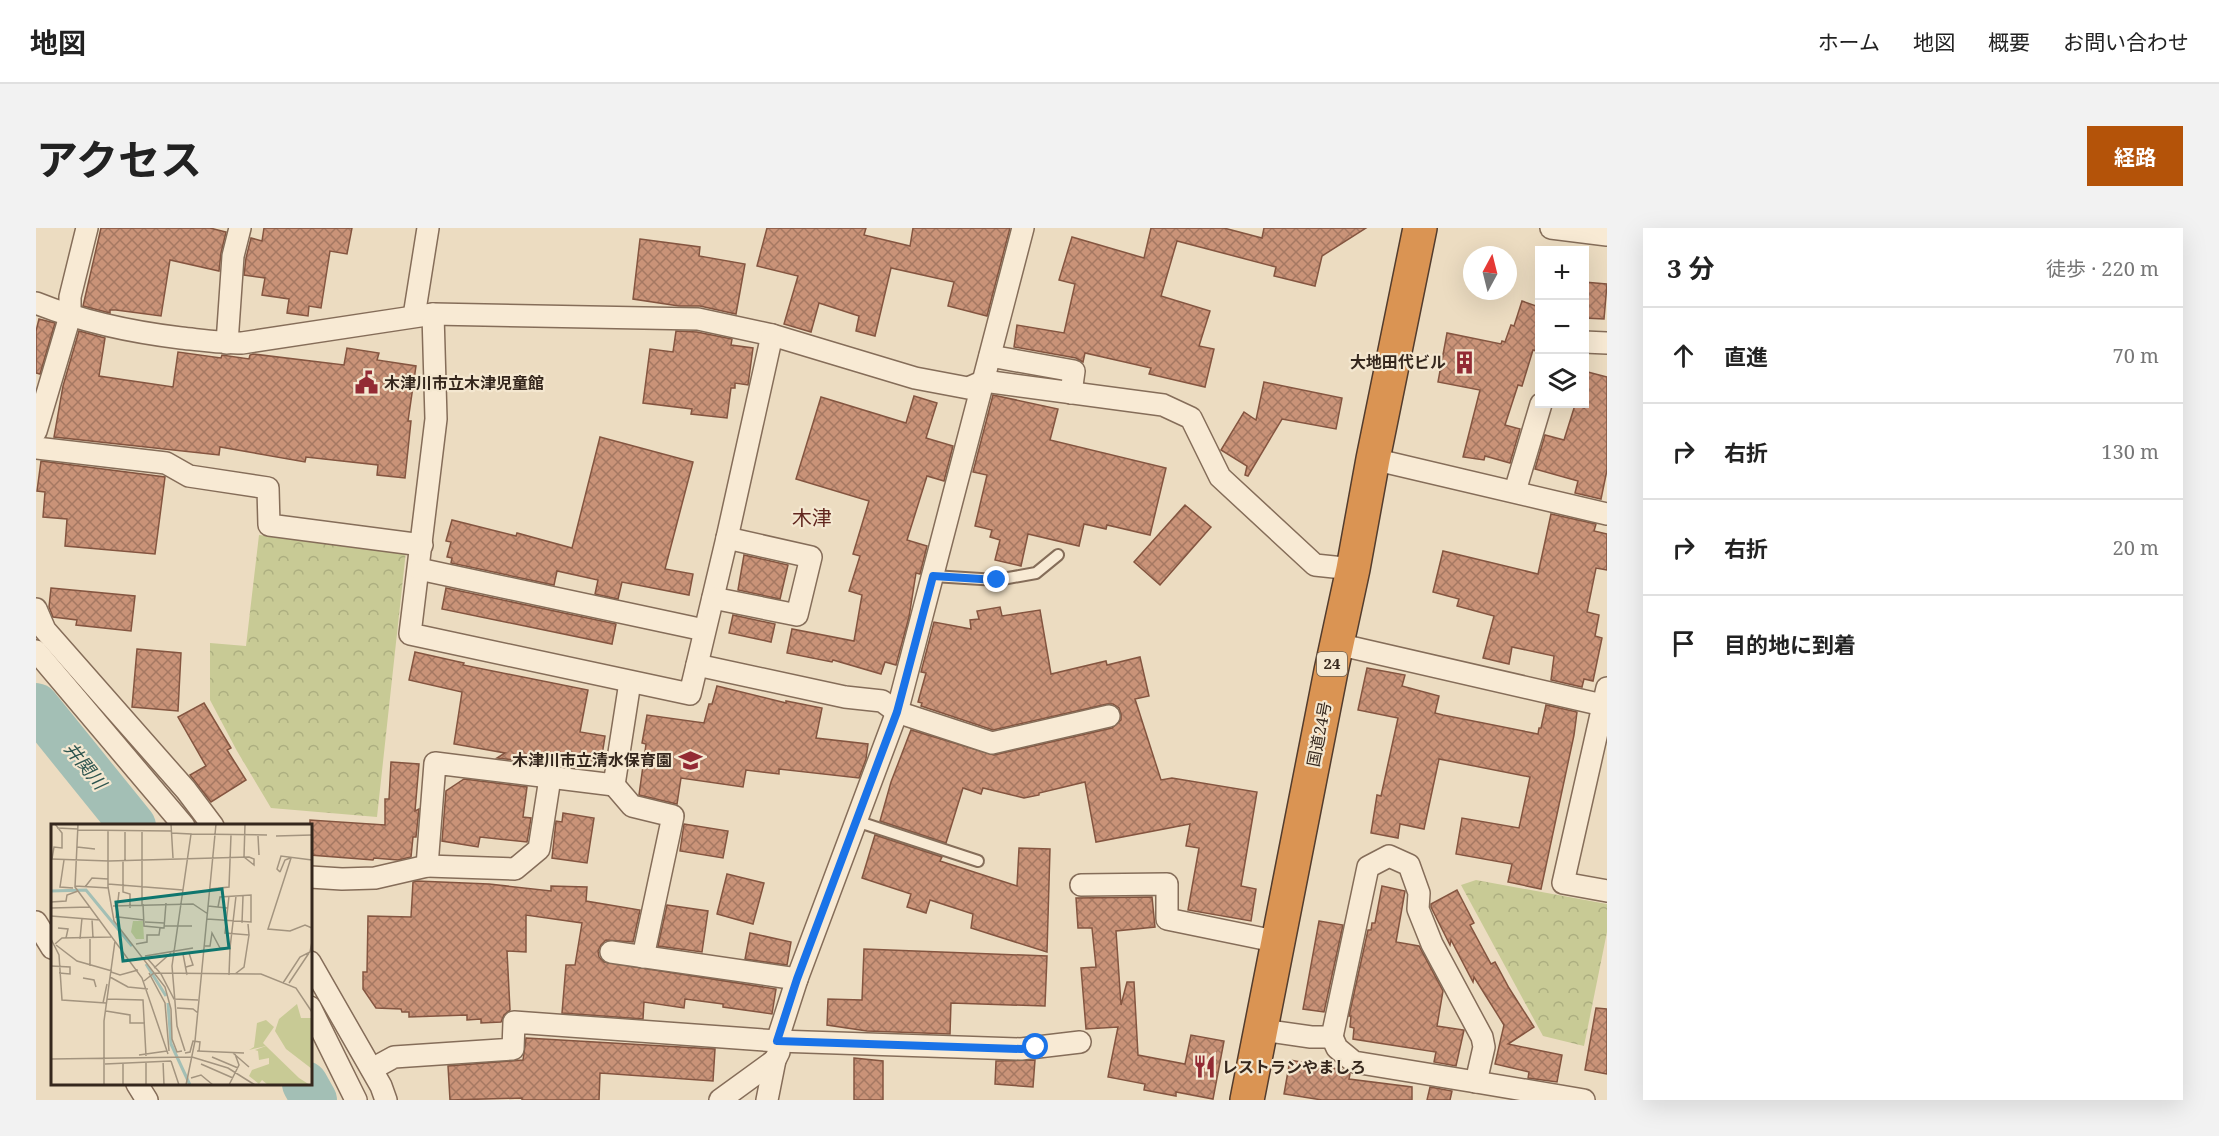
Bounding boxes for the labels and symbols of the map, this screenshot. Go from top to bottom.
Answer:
north arrow [1463,246,1517,300]
building icon: 大地田代ビル [1451,349,1477,375]
place label: 大地田代ビル [1350,351,1446,373]
public building icon: 木津川市立木津児童館 [353,370,379,396]
place label: 木津川市立木津児童館 [384,372,544,394]
district label: 木津 [792,504,832,531]
route end [983,566,1009,592]
road number: 24 [1317,652,1347,676]
street label: 国道24号 [1302,700,1336,768]
water label: 井関川 [59,737,113,795]
school or university icon: 木津川市立清水保育園 [677,747,703,773]
place label: 木津川市立清水保育園 [512,749,672,771]
inset map [51,824,312,1085]
route start [1022,1033,1048,1059]
restaurant icon: レストランやましろ [1191,1054,1217,1080]
place label: レストランやましろ [1222,1056,1366,1078]

